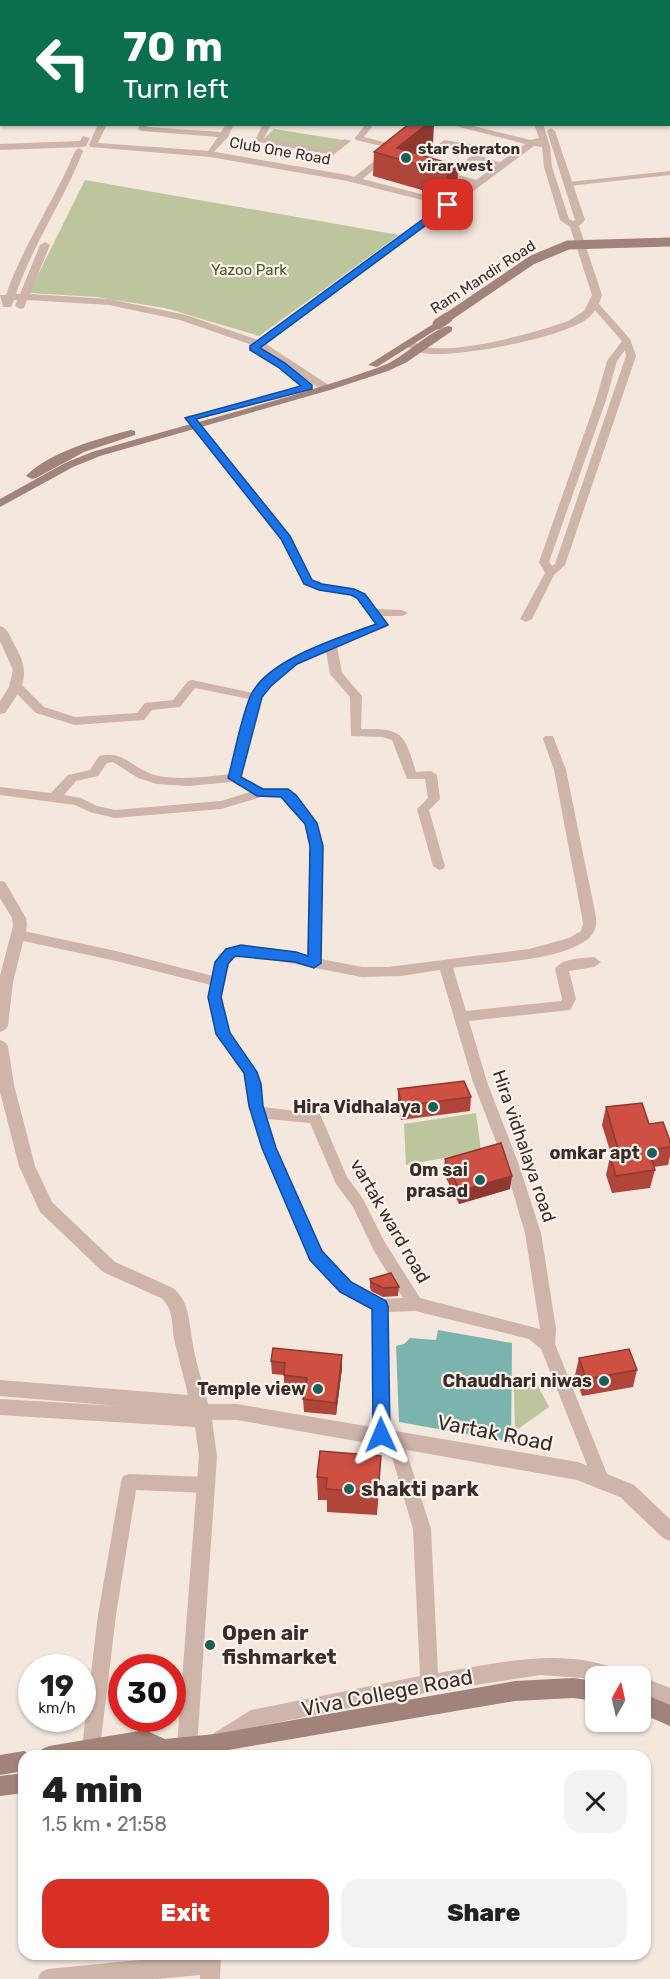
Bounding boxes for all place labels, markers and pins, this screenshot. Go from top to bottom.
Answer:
place label: star sheraton virar west [418,140,520,175]
marker: star sheraton virar west [399,151,413,165]
pin [422,179,473,230]
place label: Hira Vidhalaya [293,1096,421,1118]
marker: Hira Vidhalaya [426,1100,440,1114]
place label: omkar apt [550,1142,640,1164]
marker: omkar apt [645,1146,659,1160]
place label: Om sai prasad [406,1159,468,1202]
marker: Om sai prasad [473,1173,487,1187]
place label: Chaudhari niwas [443,1370,592,1392]
marker: Chaudhari niwas [597,1374,611,1388]
place label: Temple view [197,1378,306,1400]
marker: Temple view [311,1382,325,1396]
place label: shakti park [361,1476,479,1501]
marker: shakti park [342,1482,356,1496]
place label: Open air fishmarket [222,1620,337,1669]
marker: Open air fishmarket [203,1638,217,1652]

